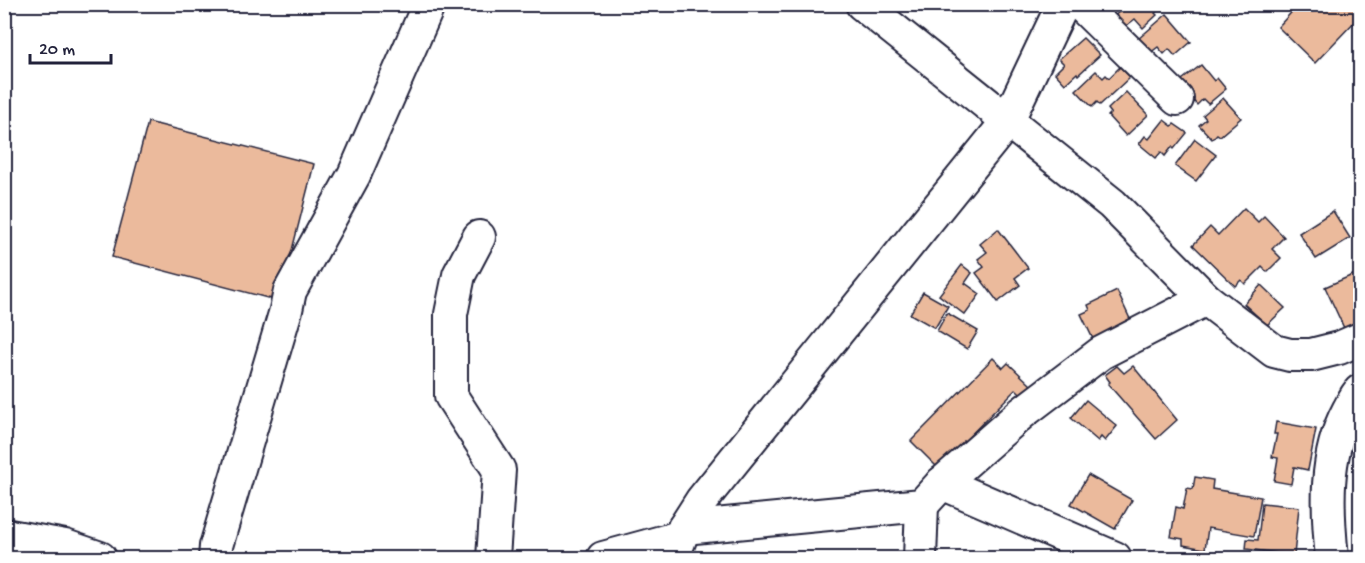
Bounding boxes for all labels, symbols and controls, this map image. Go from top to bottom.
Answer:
scale bar [30,27,111,65]
text: 20 m [39,40,75,61]

